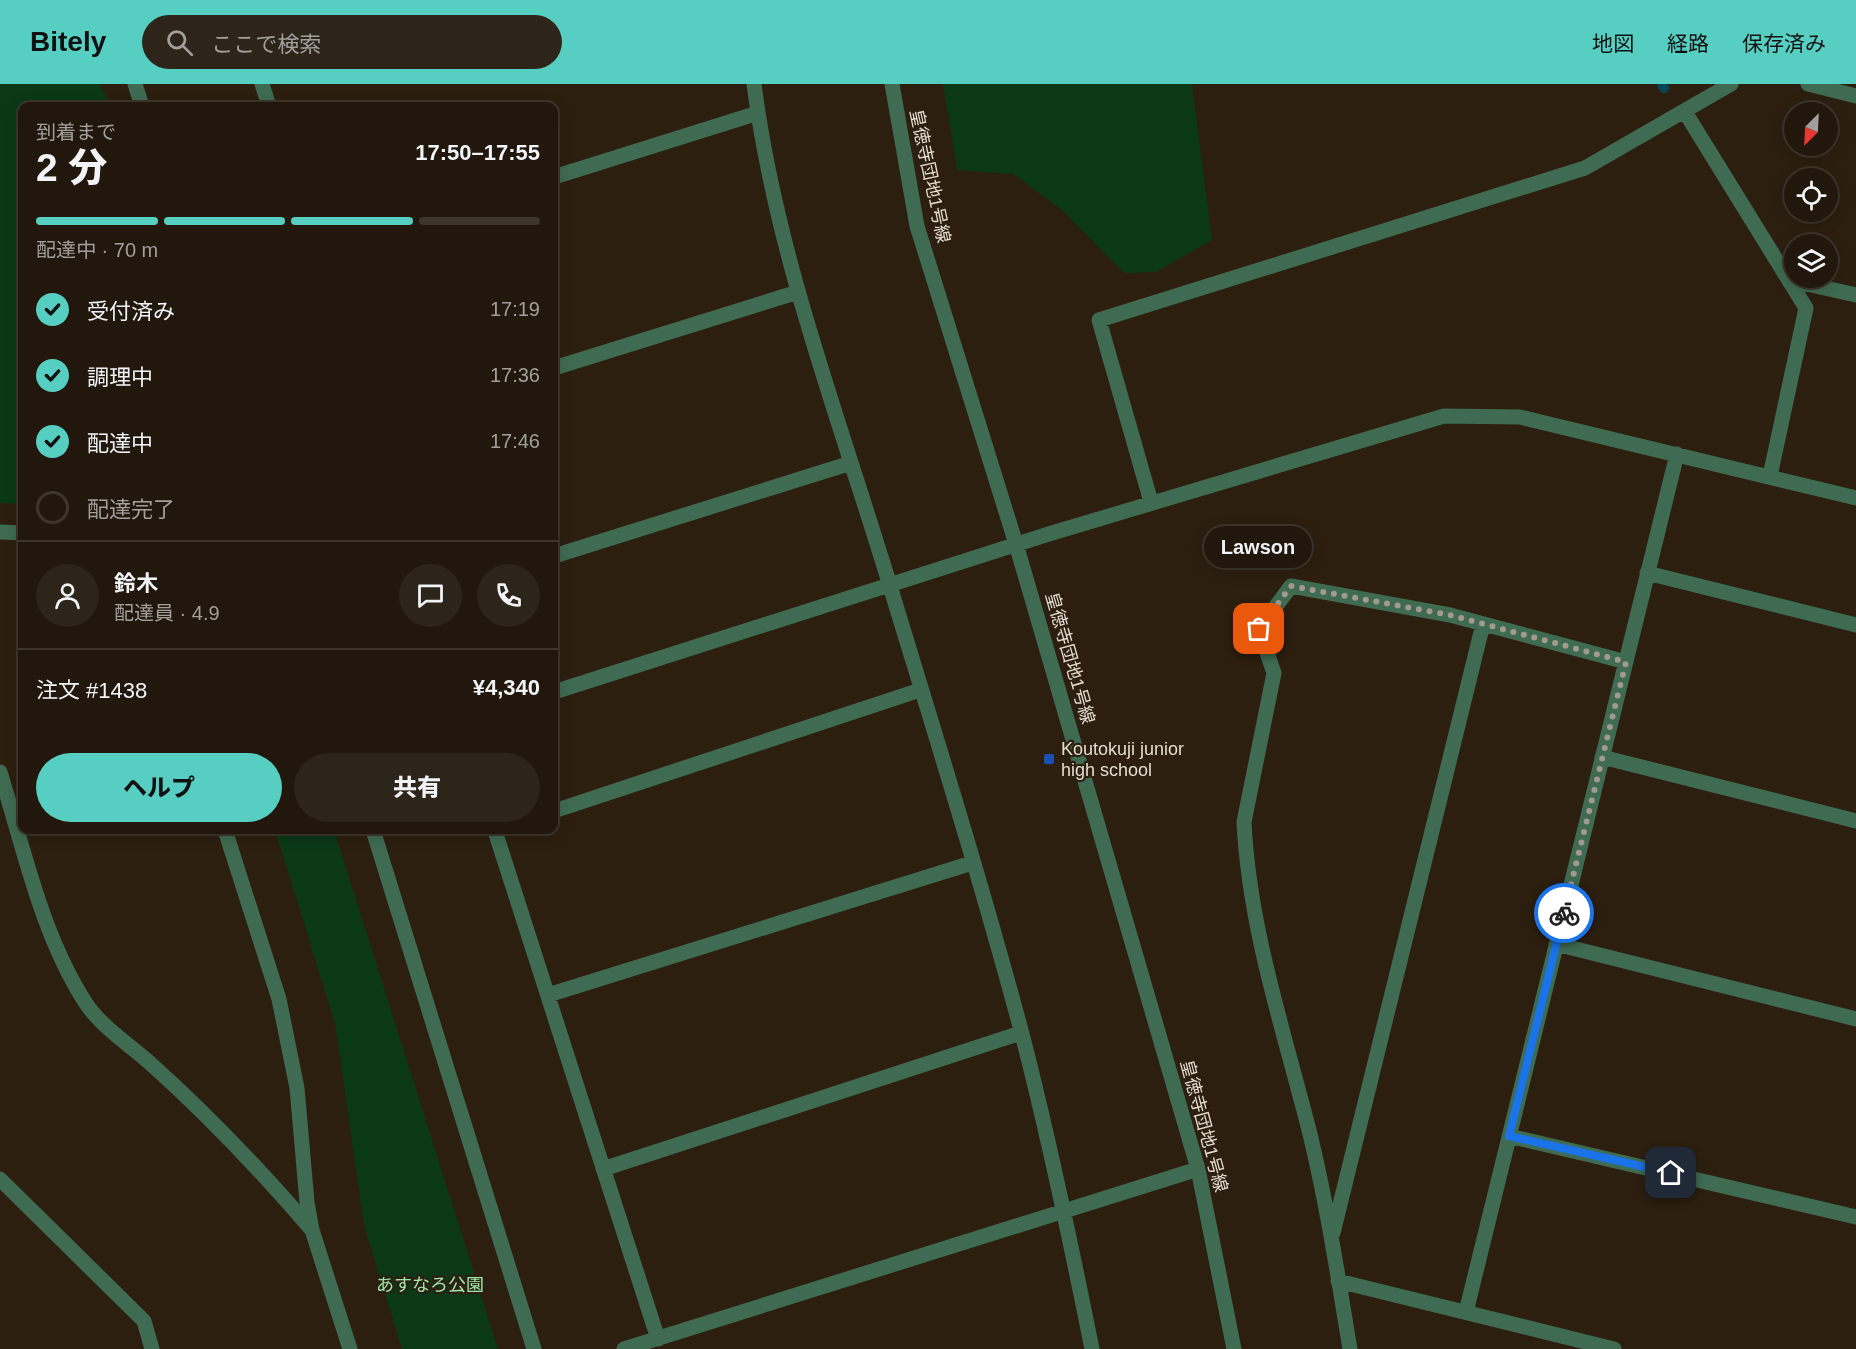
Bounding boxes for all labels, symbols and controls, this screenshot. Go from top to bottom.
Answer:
search box [142,15,562,69]
text: Bitely [30,26,106,57]
icon: search [163,26,196,59]
text: ここで検索 [211,32,321,57]
text: 地図 [1592,32,1634,55]
text: 経路 [1667,32,1709,55]
text: 保存済み [1742,32,1826,55]
north arrow [1784,102,1838,156]
map controls [1784,102,1838,288]
street label: 皇徳寺団地1号線 [906,107,954,245]
text: 到着まで [36,121,116,143]
text: 17:50–17:55 [415,140,540,165]
text: 2 分 [36,146,108,189]
button: locate [1784,168,1838,222]
button: layers [1784,234,1838,288]
text: 配達中 · 70 m [36,239,158,261]
icon: check [36,293,69,326]
text: 17:19 [490,298,540,320]
text: 受付済み [87,299,175,324]
icon: check [36,359,69,392]
text: 17:36 [490,364,540,386]
text: 調理中 [87,365,153,390]
icon: check [36,425,69,458]
text: 17:46 [490,430,540,452]
text: 配達中 [87,431,153,456]
text: 配達完了 [87,497,175,522]
callout: Lawson [1205,527,1313,569]
text: Lawson [1221,536,1295,558]
button: person [36,564,99,627]
button: chat [399,564,462,627]
button: phone [477,564,540,627]
text: 鈴木 [114,571,158,596]
street label: 皇徳寺団地1号線 [1042,590,1098,726]
text: 配達員 · 4.9 [114,602,220,624]
pin [1233,603,1284,654]
icon: bag [1242,612,1275,645]
text: ¥4,340 [473,675,540,700]
text: 注文 #1438 [36,678,147,703]
place label: Koutokuji junior high school [1061,739,1184,780]
marker: Koutokuji junior high school [1042,752,1056,766]
button: ヘルプ [36,753,282,822]
button: 共有 [294,753,540,822]
courier [1534,883,1594,943]
icon: bike [1548,897,1581,930]
street label: 皇徳寺団地1号線 [1177,1058,1231,1194]
pin [1645,1147,1696,1198]
icon: home [1654,1156,1687,1189]
park label: あすなろ公園 [376,1275,484,1295]

